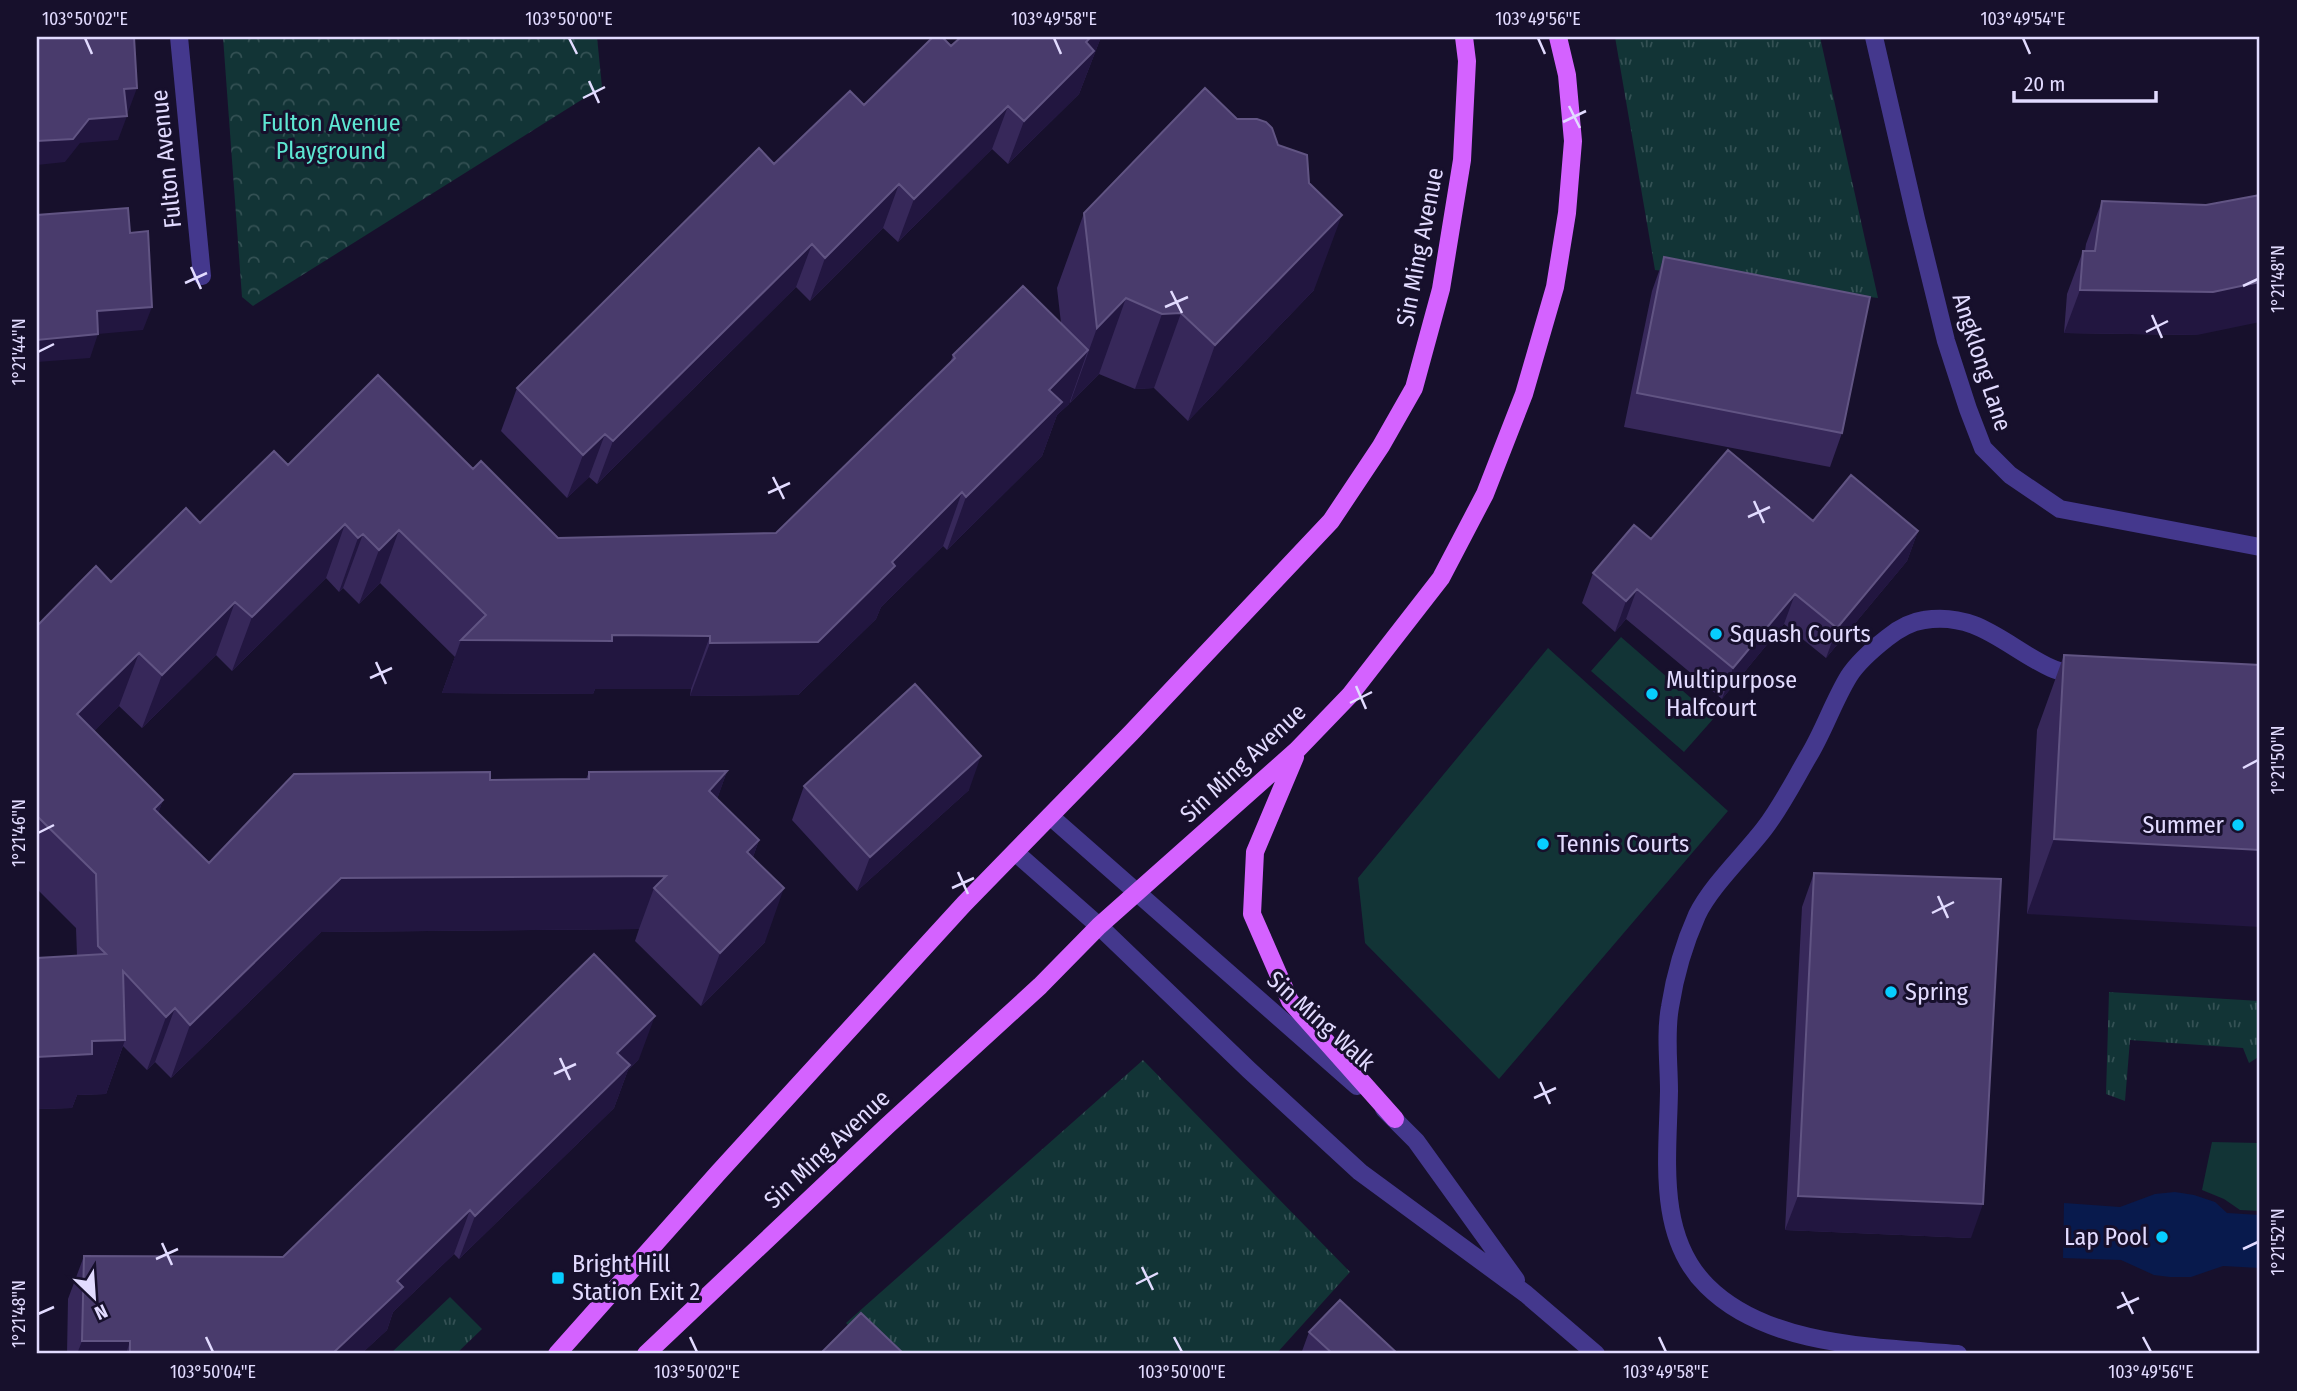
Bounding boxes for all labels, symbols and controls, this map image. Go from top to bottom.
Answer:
text: 103°50'02"E [42,8,128,30]
text: 103°50'00"E [525,8,613,30]
text: 103°49'58"E [1011,8,1097,30]
text: 103°49'56"E [1495,8,1581,30]
text: 103°49'54"E [1981,8,2065,30]
scale bar [2014,60,2155,104]
text: 20 m [2024,71,2065,97]
street label: Fulton Avenue [145,88,187,230]
park label: Fulton Avenue Playground [261,109,401,165]
street label: Sin Ming Avenue [1391,165,1449,329]
text: 1°21'48"N [2267,245,2289,313]
street label: Angklong Lane [1947,290,2017,434]
text: 1°21'44"N [8,318,30,386]
place label: Squash Courts [1730,620,1871,648]
marker: Squash Courts [1708,626,1724,642]
place label: Multipurpose Halfcourt [1666,666,1797,722]
marker: Multipurpose Halfcourt [1644,686,1660,702]
street label: Sin Ming Avenue [1175,698,1311,828]
text: 1°21'50"N [2267,726,2289,794]
text: 1°21'46"N [8,799,30,867]
place label: Summer [2142,811,2225,839]
marker: Summer [2230,817,2246,833]
place label: Tennis Courts [1557,830,1689,858]
marker: Tennis Courts [1535,836,1551,852]
street label: Sin Ming Walk [1261,965,1381,1077]
place label: Spring [1905,978,1969,1006]
marker: Spring [1883,984,1899,1000]
street label: Sin Ming Avenue [759,1084,895,1214]
text: 1°21'52"N [2267,1208,2289,1276]
place label: Lap Pool [2064,1223,2148,1251]
marker: Lap Pool [2154,1229,2170,1245]
place label: Bright Hill Station Exit 2 [572,1250,700,1306]
north arrow [60,1262,130,1332]
marker: Bright Hill Station Exit 2 [550,1270,566,1286]
text: 1°21'48"N [8,1280,30,1348]
text: N [91,1299,111,1325]
text: 103°50'04"E [170,1361,256,1383]
text: 103°50'02"E [654,1361,740,1383]
text: 103°50'00"E [1138,1361,1226,1383]
text: 103°49'58"E [1623,1361,1709,1383]
text: 103°49'56"E [2108,1361,2194,1383]

